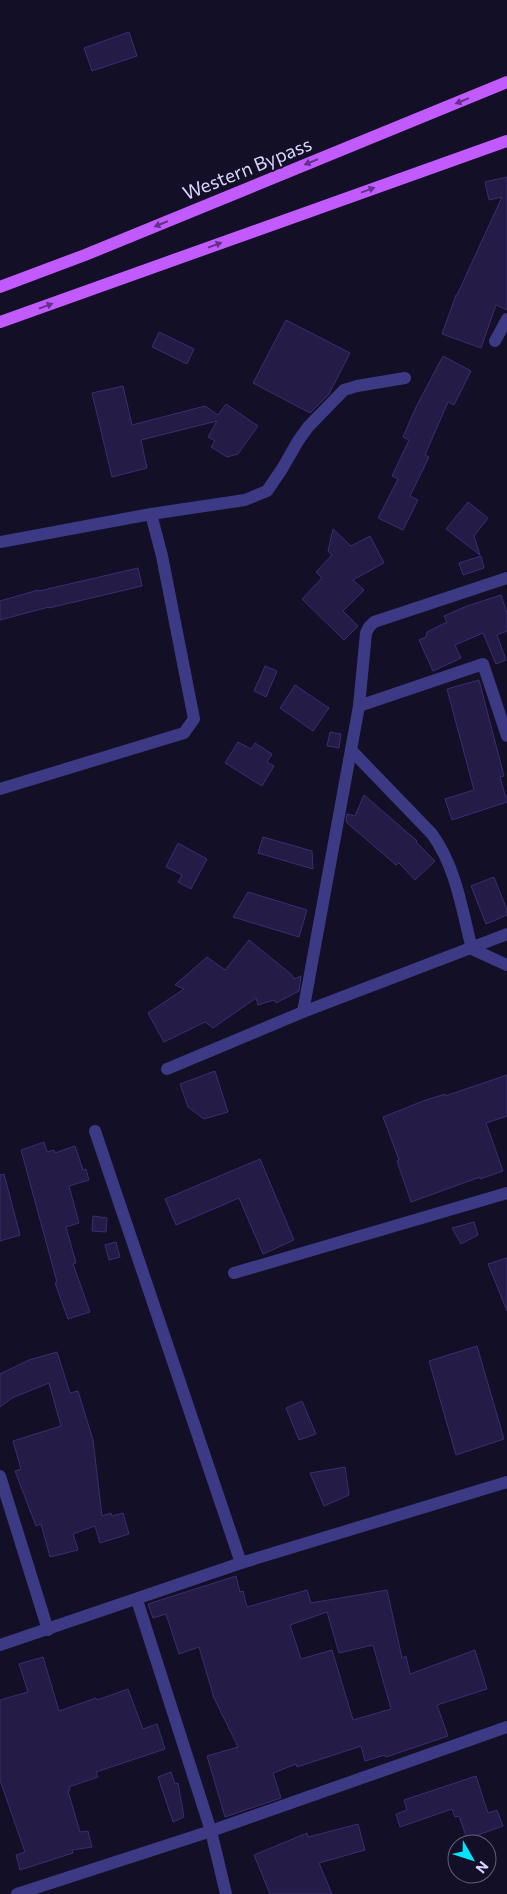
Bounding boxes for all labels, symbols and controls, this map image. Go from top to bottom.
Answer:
one-way arrow [455,97,469,105]
street label: Western Bypass [179,132,315,204]
one-way arrow [303,158,318,166]
one-way arrow [361,186,376,194]
one-way arrow [154,220,168,228]
one-way arrow [208,241,223,249]
one-way arrow [39,302,54,310]
north arrow [447,1834,497,1884]
text: N [473,1858,492,1877]

